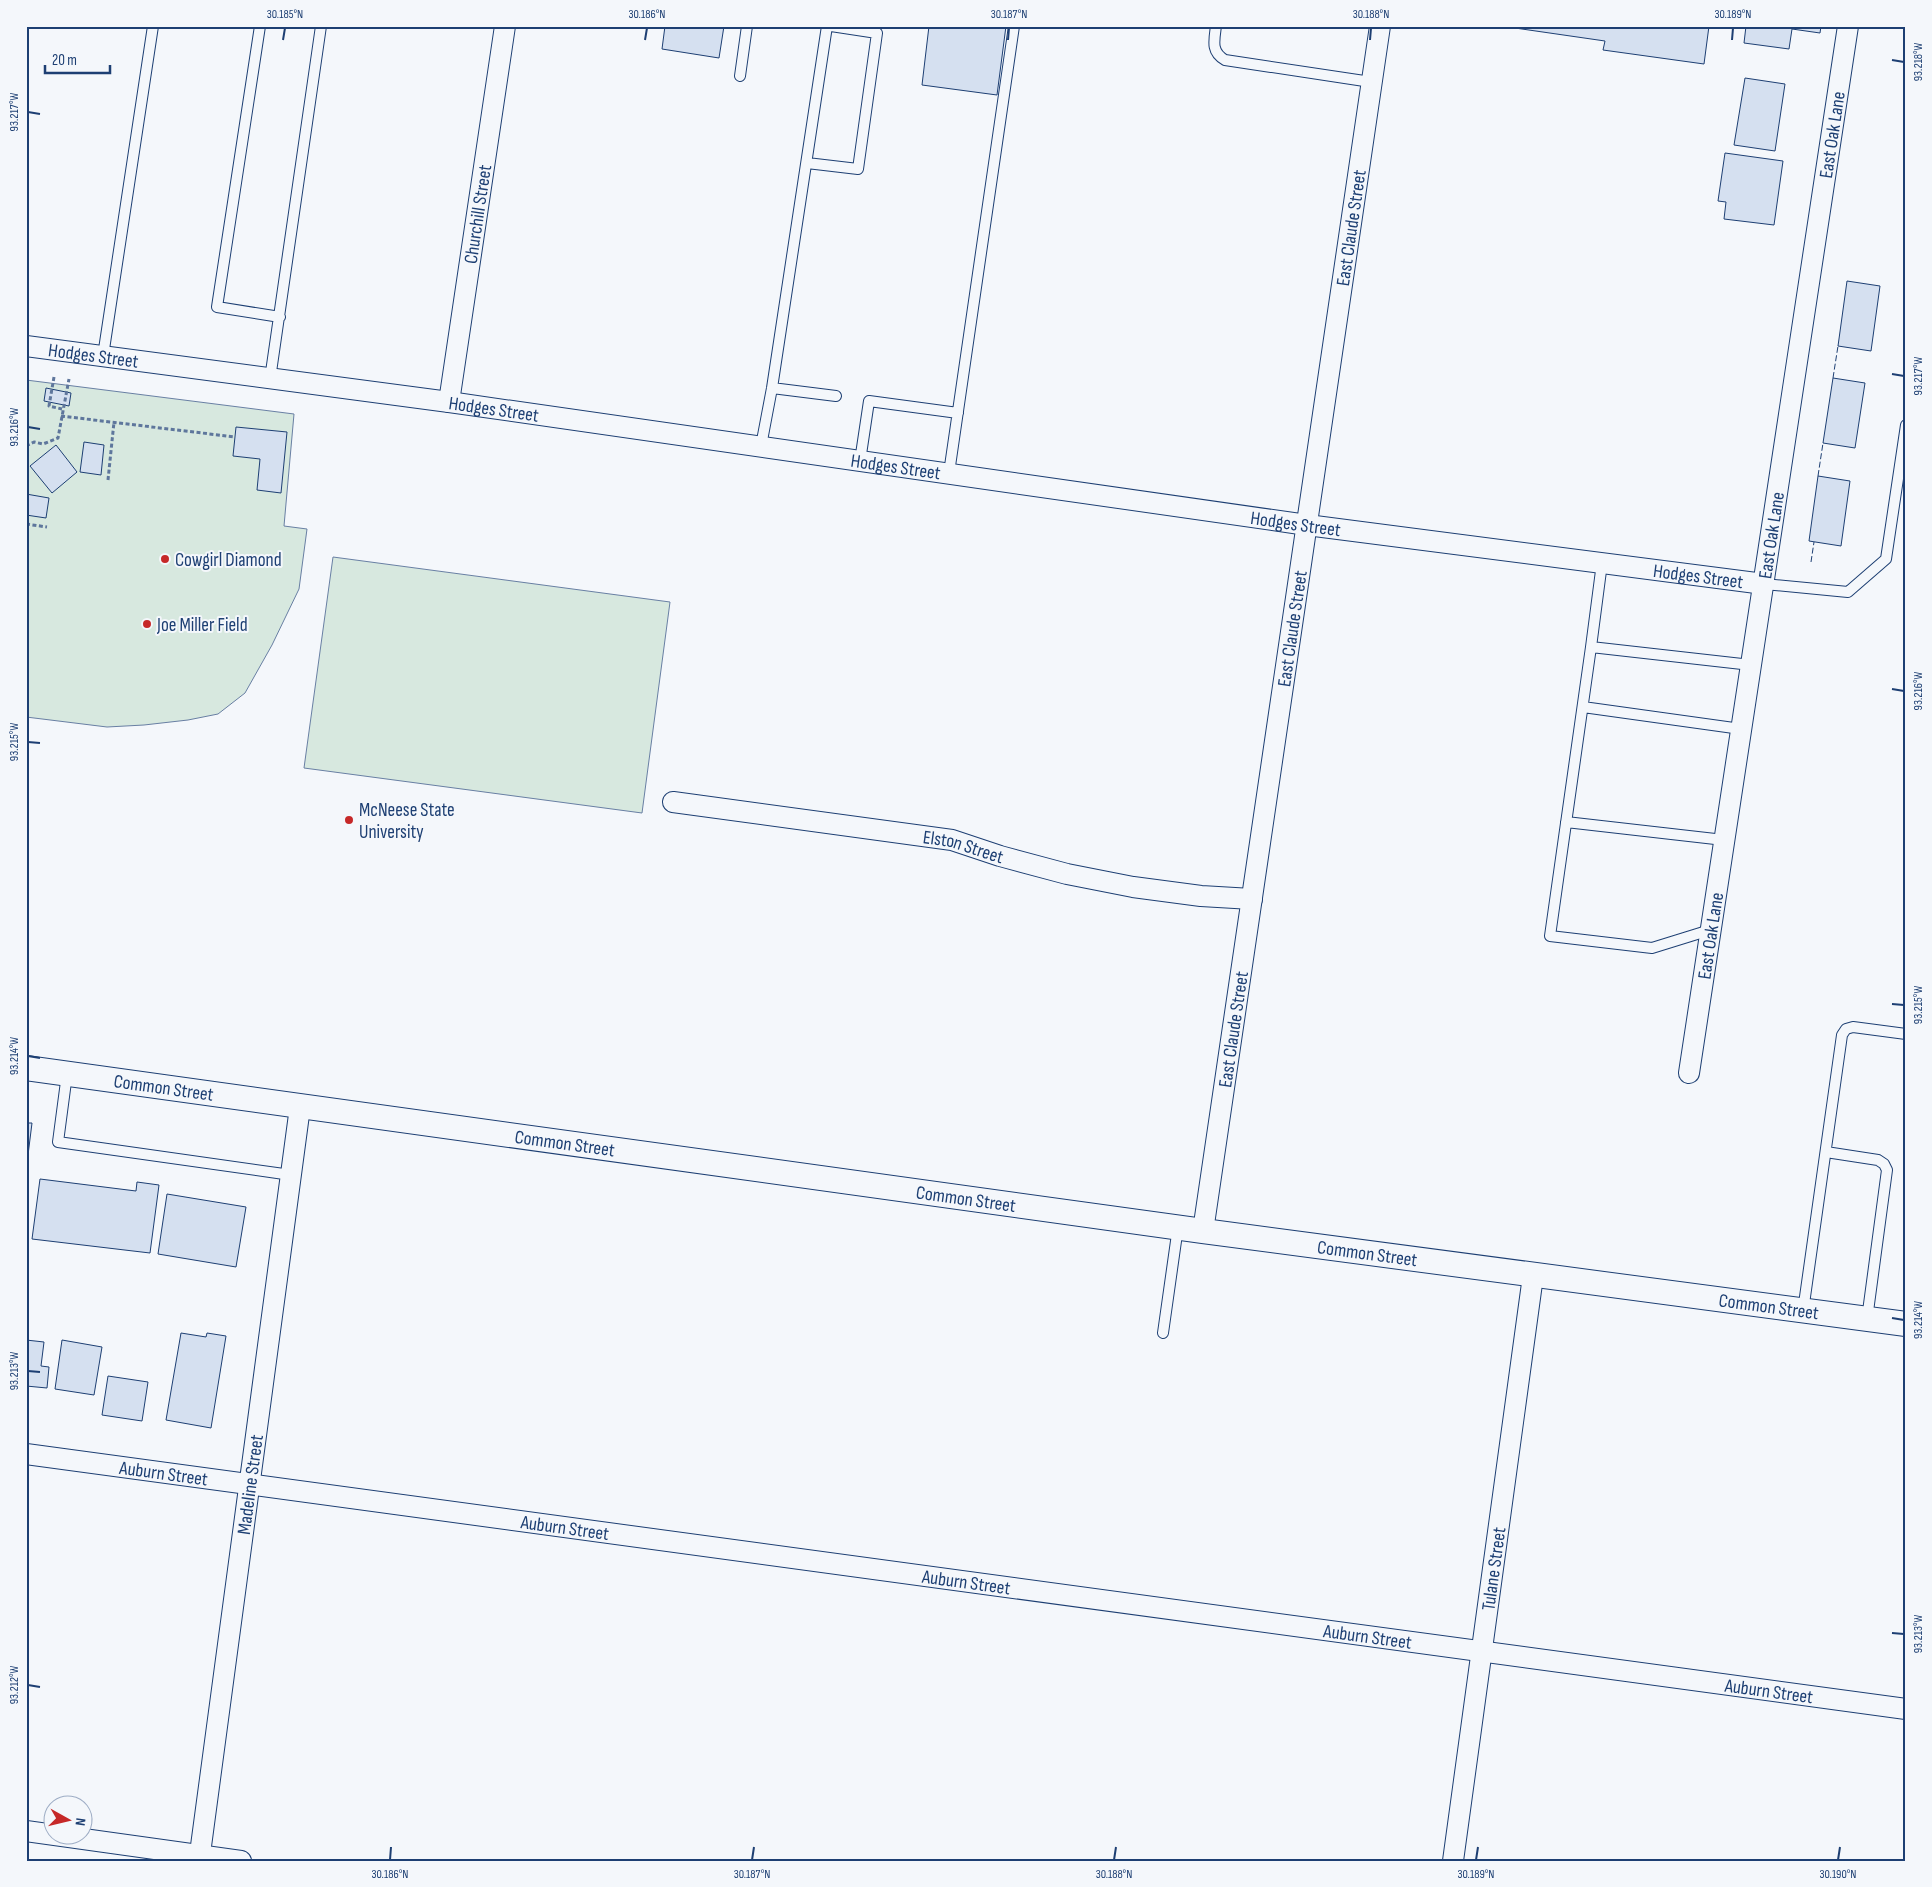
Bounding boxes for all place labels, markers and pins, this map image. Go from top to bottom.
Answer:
place label: Cowgirl Diamond [175,549,282,572]
marker: Cowgirl Diamond [159,553,171,565]
place label: Joe Miller Field [156,614,248,637]
marker: Joe Miller Field [141,618,153,630]
place label: McNeese State University [359,799,455,844]
marker: McNeese State University [343,814,355,826]

